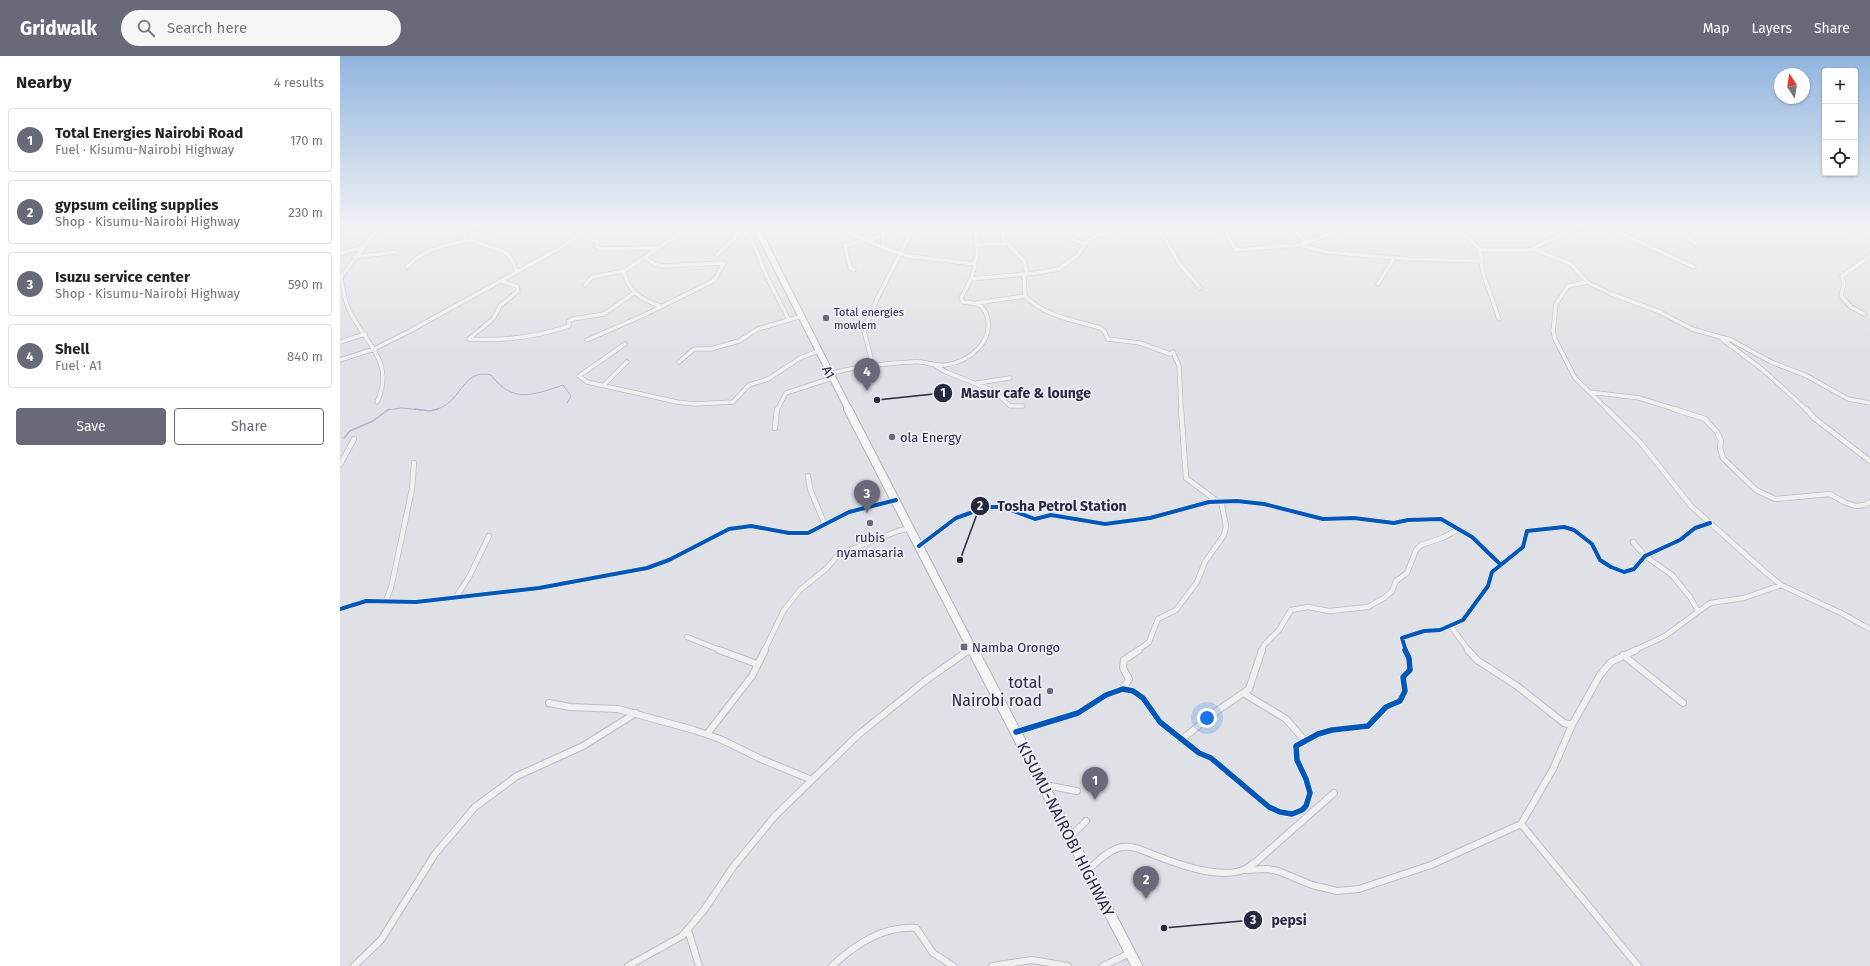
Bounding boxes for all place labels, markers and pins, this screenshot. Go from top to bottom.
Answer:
place label: Total energies mowlem [834,306,904,332]
marker: Total energies mowlem [821,313,831,323]
pin: 4 [854,358,880,391]
callout: Masur cafe & lounge [933,380,1099,406]
place label: ola Energy [900,430,962,445]
marker: ola Energy [887,432,897,442]
pin: 3 [854,480,880,513]
callout: Tosha Petrol Station [970,493,1135,519]
marker: rubis nyamasaria [865,518,875,528]
place label: rubis nyamasaria [836,530,904,560]
place label: Namba Orongo [972,640,1060,655]
marker: Namba Orongo [959,642,969,652]
place label: total Nairobi road [951,673,1042,710]
marker: total Nairobi road [1045,686,1055,696]
pin: 1 [1082,767,1108,800]
pin: 2 [1133,866,1159,899]
callout: pepsi [1243,907,1314,933]

